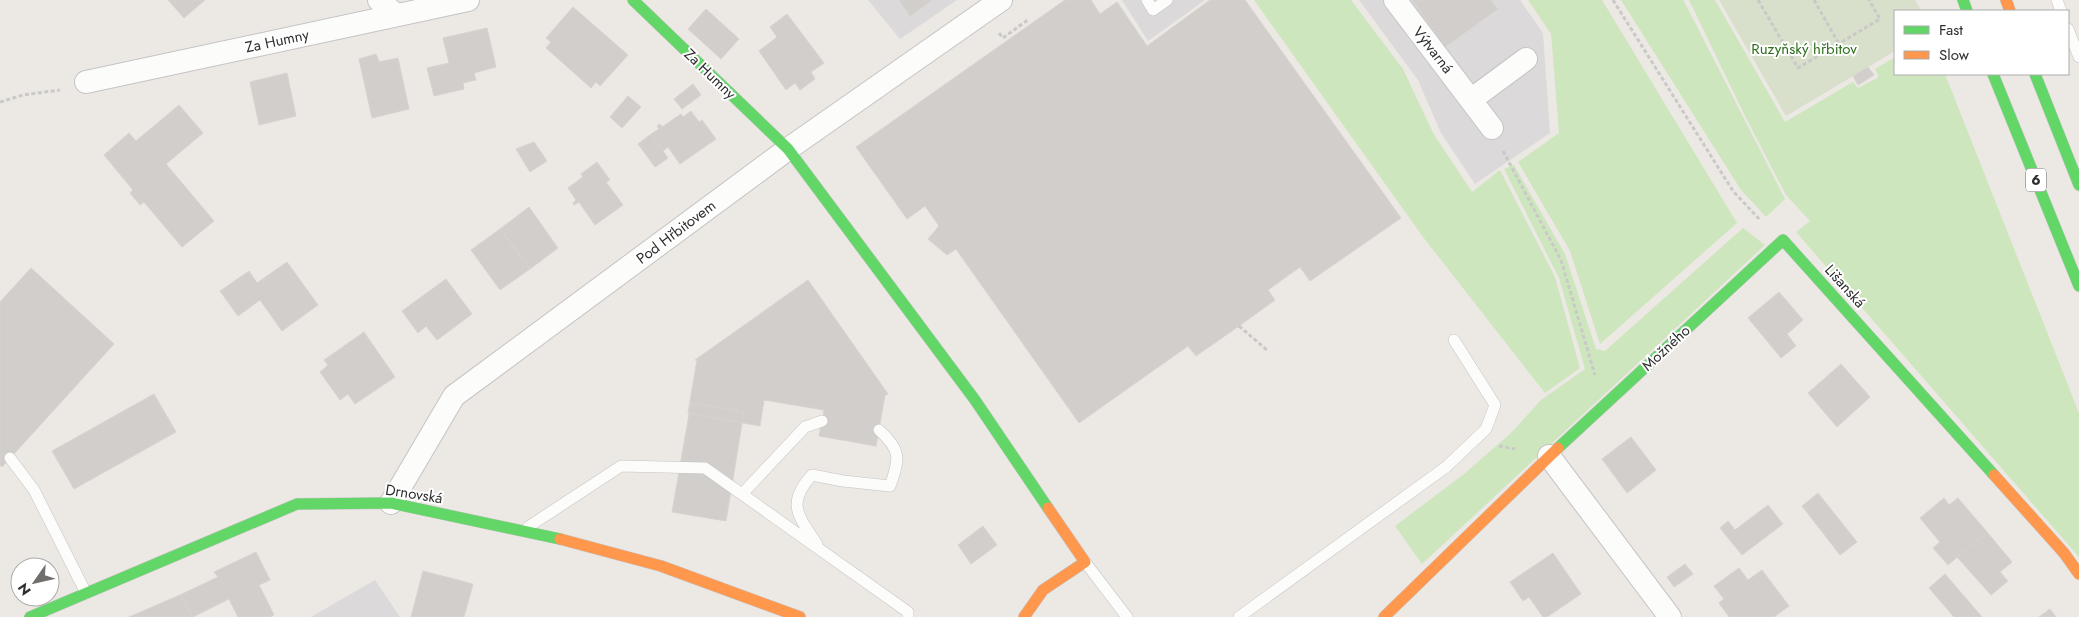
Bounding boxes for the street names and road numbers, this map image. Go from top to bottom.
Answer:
street label: Výtvarná [1408,22,1458,78]
street label: Za Humny [243,23,311,58]
street label: Za Humny [679,44,741,105]
road number: 6 [2026,168,2046,192]
street label: Pod Hřbitovem [632,195,720,269]
street label: Lišanská [1820,259,1870,313]
street label: Možného [1637,320,1695,376]
street label: Drnovská [384,479,444,509]

